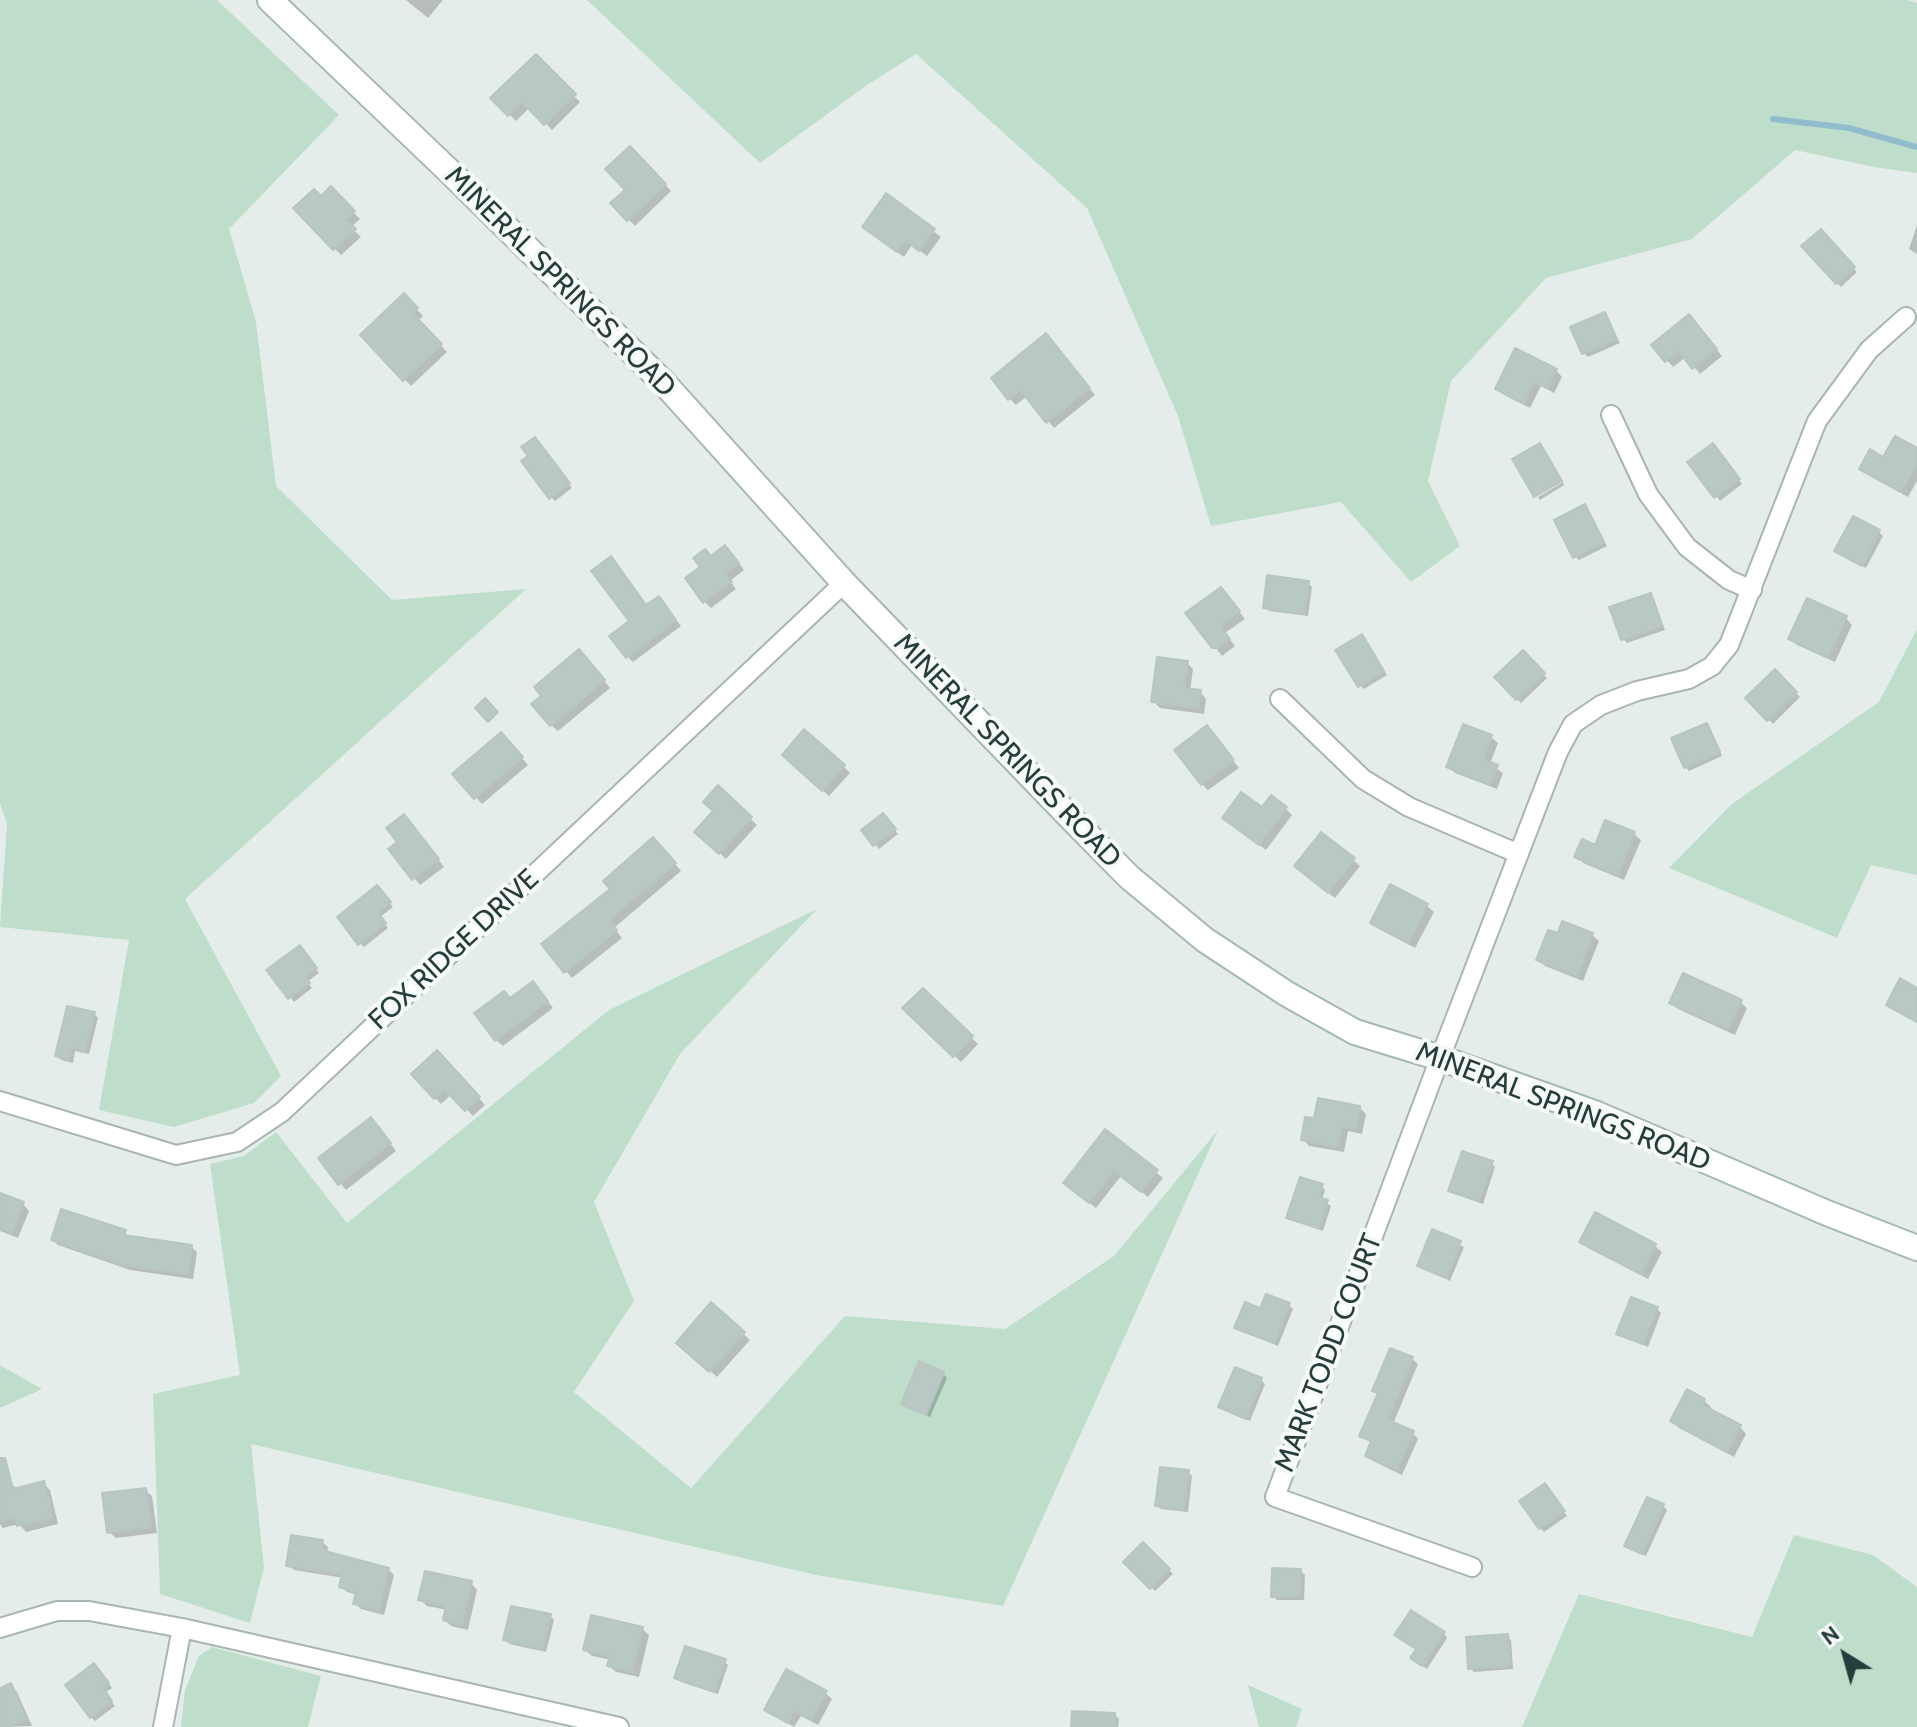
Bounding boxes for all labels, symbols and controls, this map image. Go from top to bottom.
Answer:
street label: MINERAL SPRINGS ROAD [438,160,682,404]
street label: MINERAL SPRINGS ROAD [886,627,1128,875]
street label: FOX RIDGE DRIVE [362,863,546,1037]
street label: MINERAL SPRINGS ROAD [1411,1035,1715,1179]
street label: MARK TODD COURT [1268,1229,1390,1477]
north arrow [1805,1615,1885,1695]
text: N [1816,1620,1845,1651]

